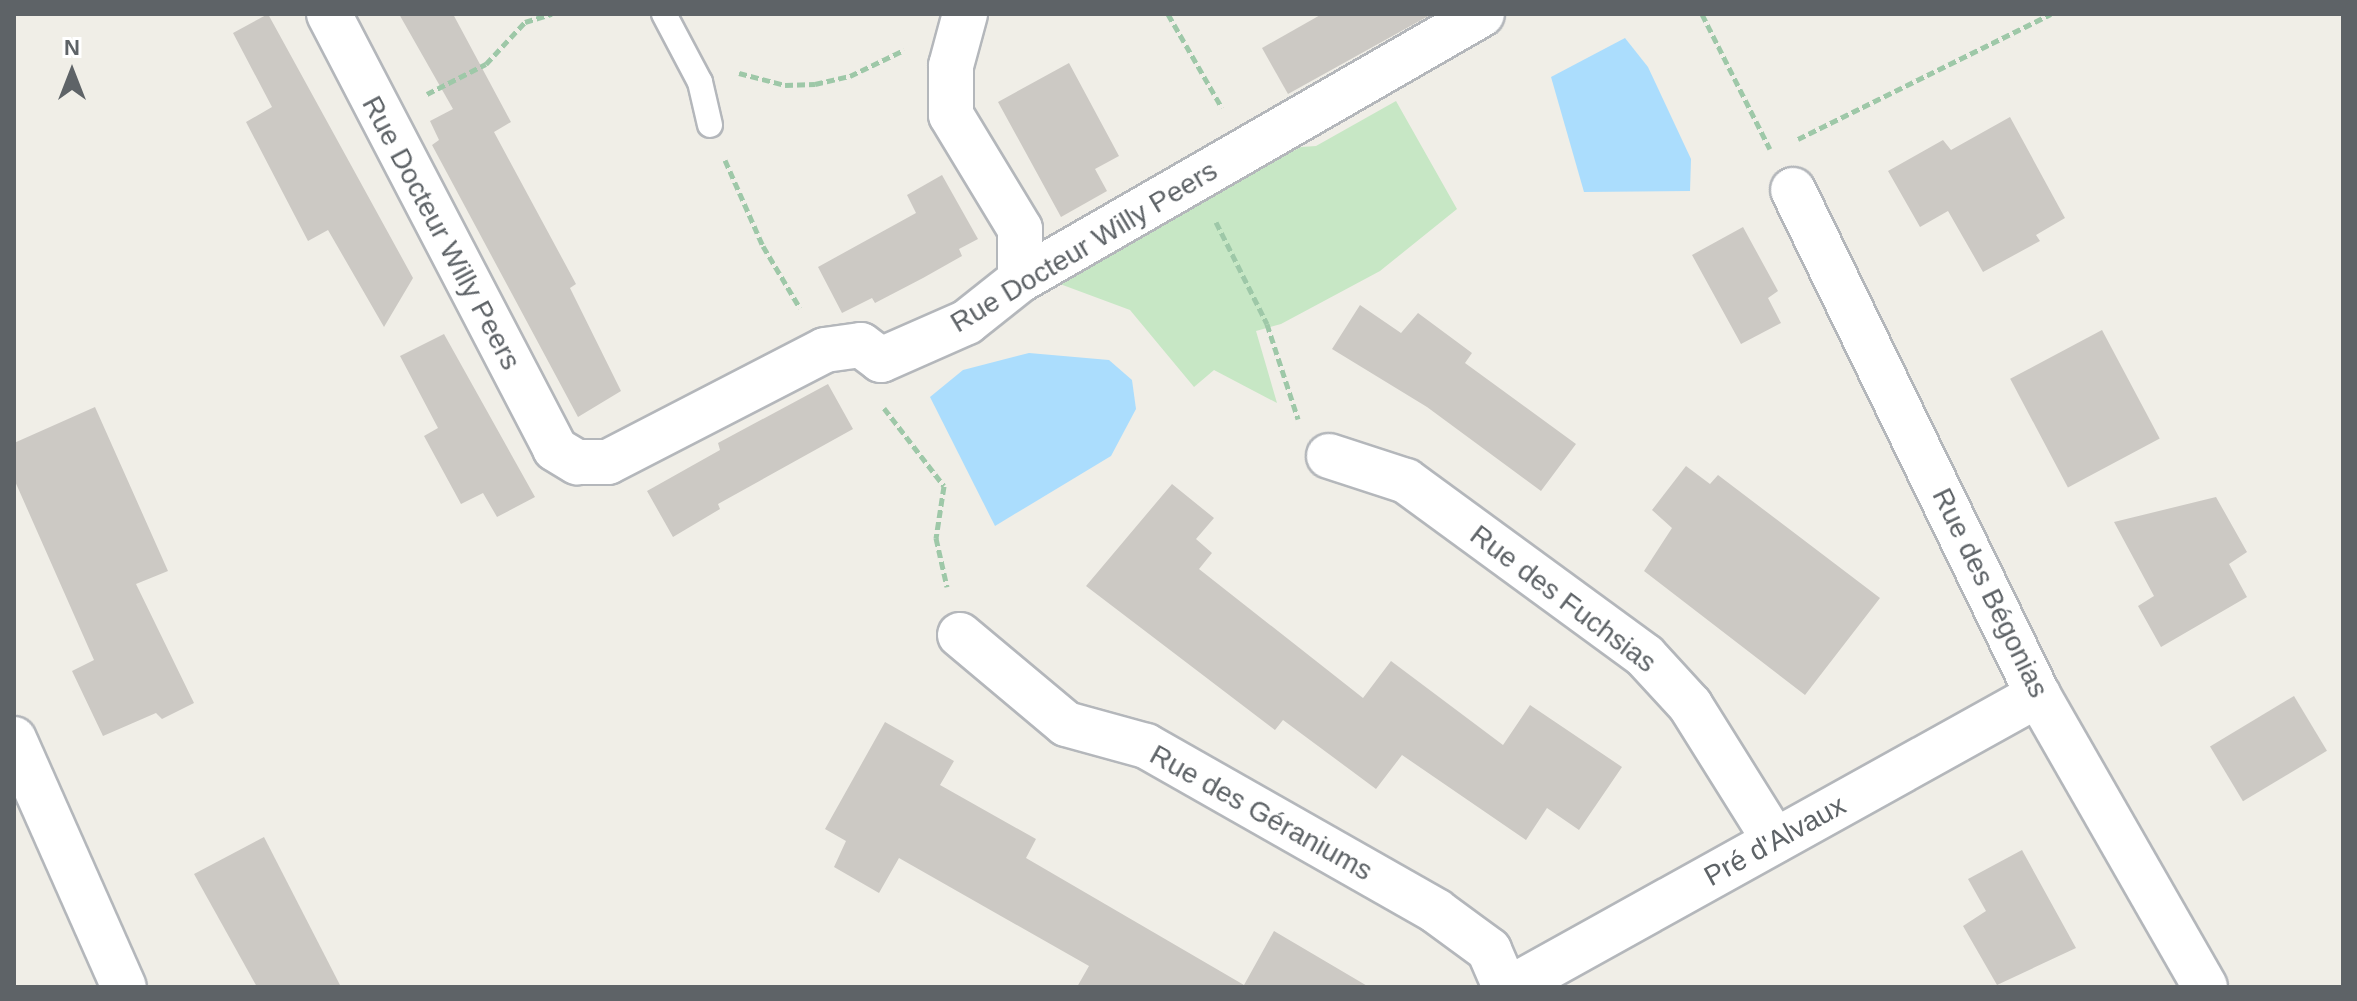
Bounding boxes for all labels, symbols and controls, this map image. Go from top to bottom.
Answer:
north arrow [32,32,112,112]
text: N [64,35,80,60]
street label: Rue Docteur Willy Peers [355,90,527,376]
street label: Rue Docteur Willy Peers [945,154,1223,340]
street label: Rue des Bégonias [1925,483,2055,703]
street label: Rue des Fuchsias [1463,518,1663,680]
street label: Rue des Géraniums [1144,738,1378,888]
street label: Pré d'Alvaux [1698,788,1852,894]

